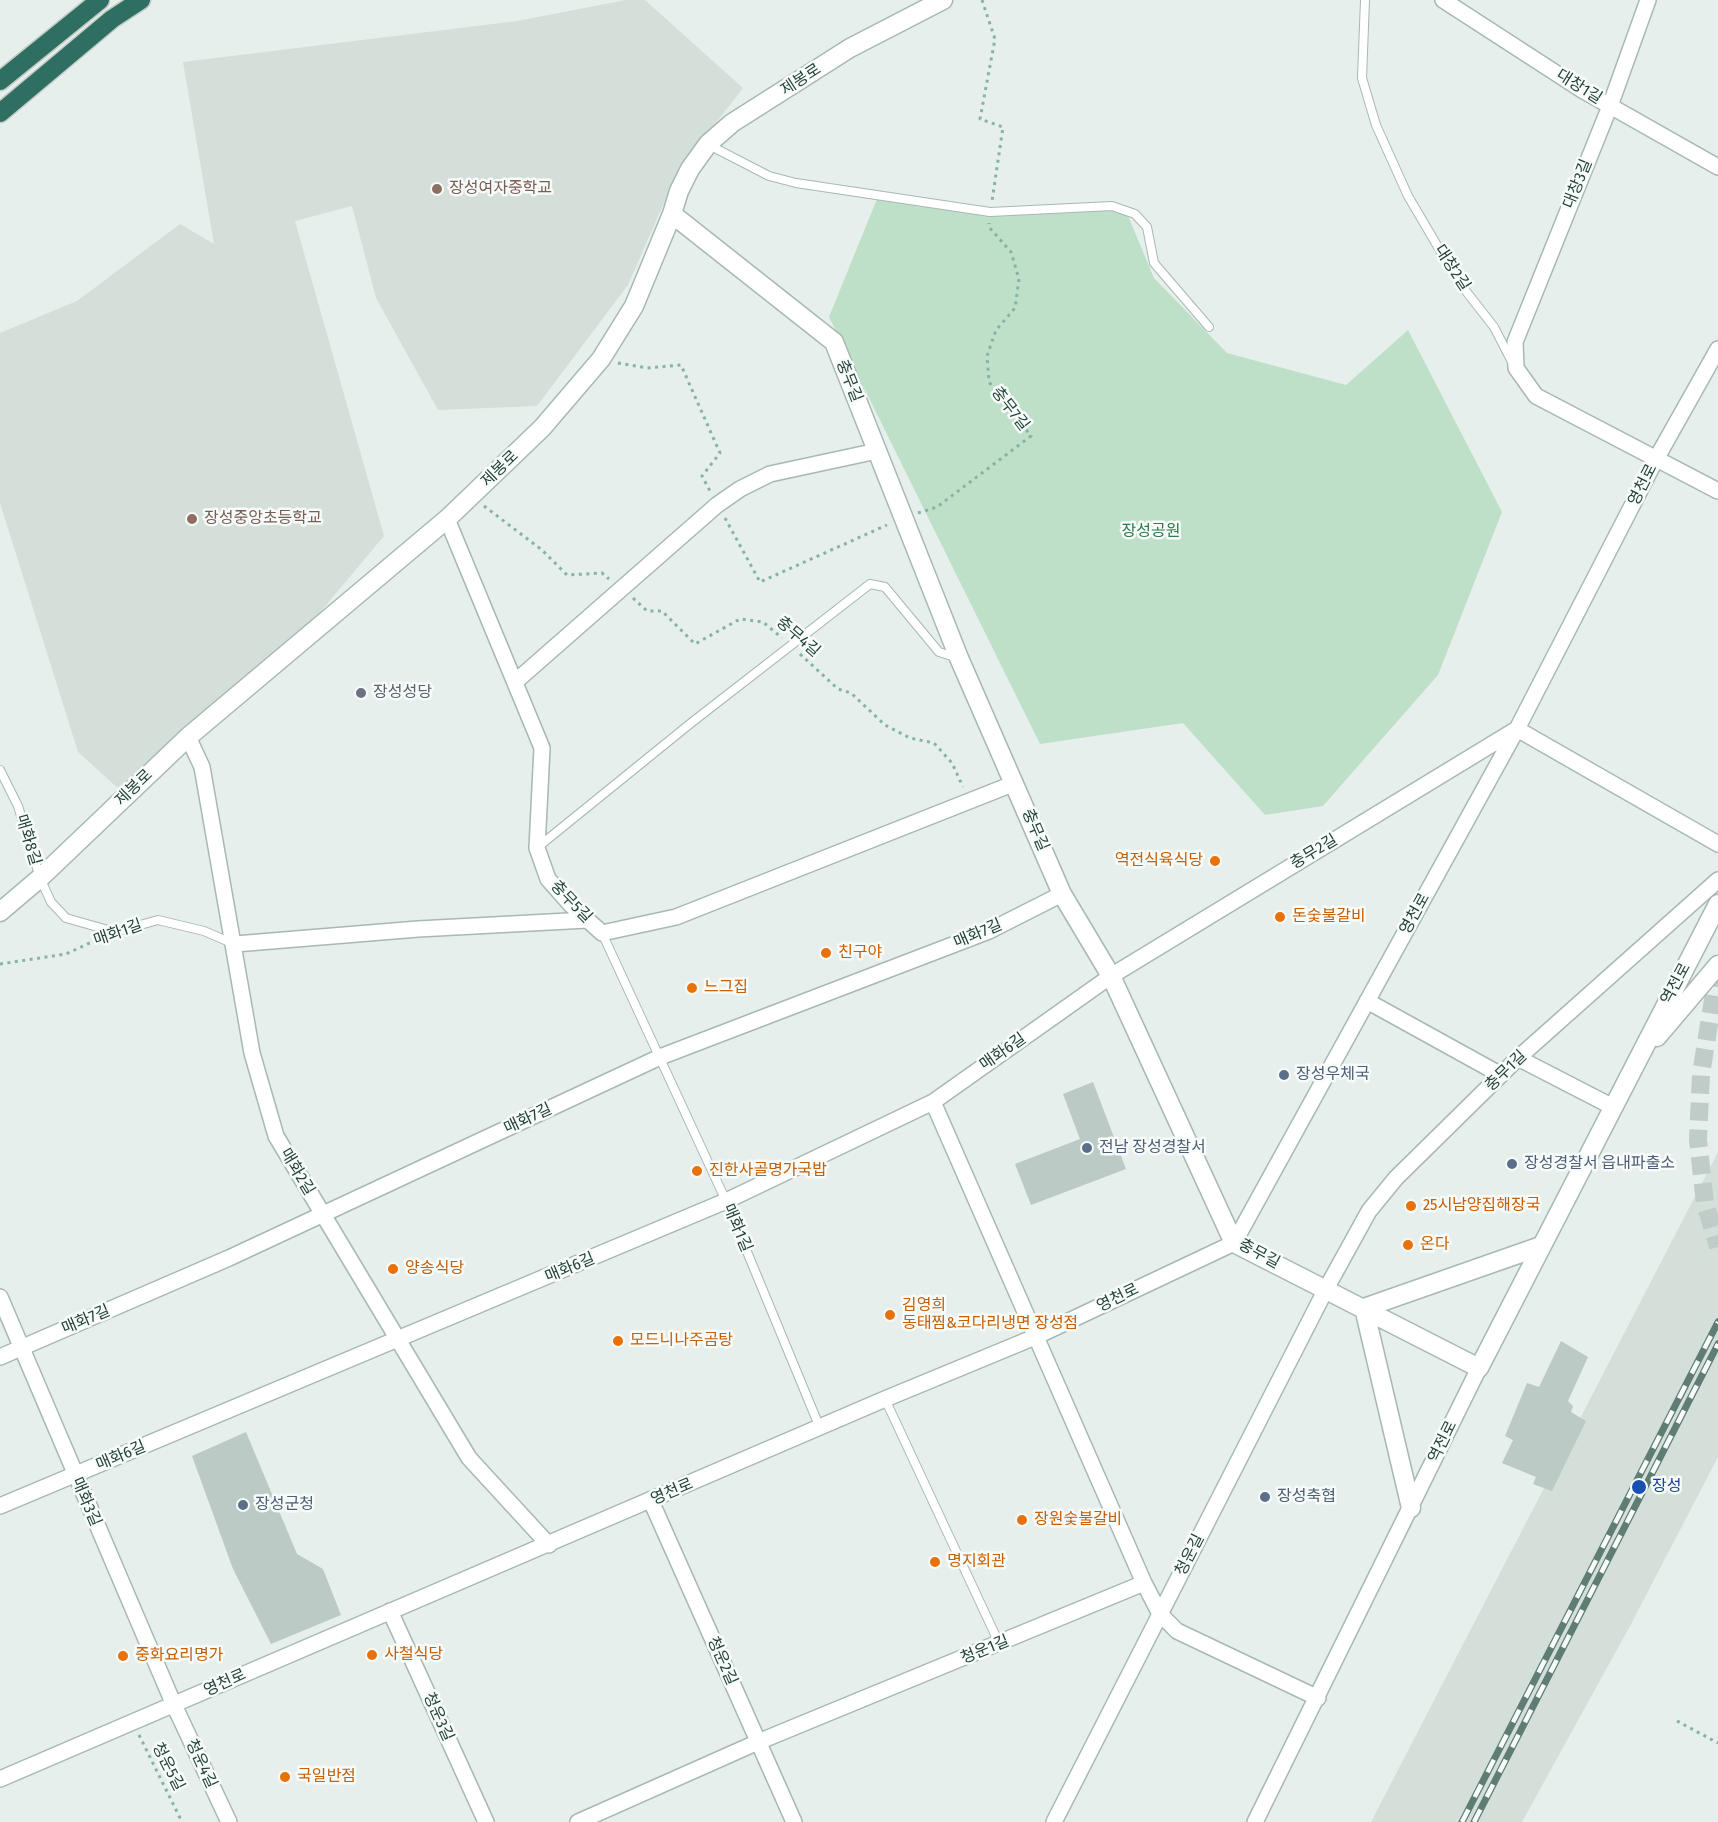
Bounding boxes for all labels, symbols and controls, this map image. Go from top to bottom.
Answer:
street label: 제봉로 [777,60,825,100]
street label: 대창1길 [1553,66,1605,108]
street label: 대창3길 [1559,157,1597,211]
place label: 장성여자중학교 [449,179,552,199]
marker: 장성여자중학교 [430,182,444,196]
street label: 대창2길 [1430,241,1474,295]
street label: 충무길 [832,357,866,405]
street label: 충무7길 [987,383,1033,435]
street label: 제봉로 [477,447,523,491]
street label: 영천로 [1624,461,1662,509]
place label: 장성중앙초등학교 [204,509,322,529]
marker: 장성중앙초등학교 [185,512,199,526]
park label: 장성공원 [1122,522,1180,542]
street label: 충무4길 [772,613,824,661]
place label: 장성성당 [373,683,432,703]
marker: 장성성당 [354,686,368,700]
street label: 제봉로 [111,766,157,810]
street label: 충무길 [1018,806,1052,854]
street label: 매화8길 [11,812,45,868]
street label: 충무2길 [1287,831,1341,873]
place label: 역전식육식당 [1115,851,1203,871]
marker: 역전식육식당 [1208,854,1222,868]
street label: 충무5길 [546,877,596,927]
street label: 영천로 [1396,890,1434,938]
place label: 돈숯불갈비 [1292,907,1366,927]
marker: 돈숯불갈비 [1273,910,1287,924]
street label: 매화7길 [951,915,1005,953]
street label: 매화1길 [91,916,145,950]
place label: 친구야 [838,943,882,963]
marker: 친구야 [819,946,833,960]
street label: 역전로 [1657,960,1695,1008]
place label: 느그집 [704,978,748,998]
marker: 느그집 [685,981,699,995]
street label: 매화6길 [976,1029,1030,1075]
street label: 충무1길 [1481,1047,1531,1095]
place label: 장성우체국 [1296,1065,1370,1085]
marker: 장성우체국 [1277,1068,1291,1082]
street label: 매화7길 [501,1100,555,1138]
place label: 전남 장성경찰서 [1099,1138,1206,1158]
marker: 전남 장성경찰서 [1080,1141,1094,1155]
street label: 매화2길 [276,1145,318,1199]
place label: 장성경찰서 읍내파출소 [1524,1154,1675,1174]
marker: 장성경찰서 읍내파출소 [1505,1157,1519,1171]
place label: 진한사골명가국밥 [709,1161,827,1181]
marker: 진한사골명가국밥 [690,1164,704,1178]
place label: 25시남양집해장국 [1423,1196,1540,1216]
marker: 25시남양집해장국 [1404,1199,1418,1213]
street label: 매화1길 [718,1201,756,1255]
street label: 충무길 [1235,1235,1283,1273]
place label: 온다 [1420,1235,1449,1255]
marker: 온다 [1401,1238,1415,1252]
street label: 매화6길 [542,1249,598,1287]
place label: 양송식당 [405,1259,464,1279]
marker: 양송식당 [386,1262,400,1276]
street label: 영천로 [1094,1280,1142,1316]
place label: 김영희 동태찜&코다리냉면 장성점 [902,1296,1078,1334]
street label: 매화7길 [59,1301,113,1339]
marker: 김영희 동태찜&코다리냉면 장성점 [883,1308,897,1322]
place label: 모드니나주곰탕 [630,1331,733,1351]
marker: 모드니나주곰탕 [611,1334,625,1348]
street label: 역전로 [1425,1418,1461,1466]
street label: 매화6길 [93,1437,149,1475]
street label: 매화3길 [67,1475,105,1529]
street label: 영천로 [648,1475,696,1509]
place label: 장성 [1652,1477,1681,1497]
marker: 장성 [1630,1478,1648,1496]
place label: 장성축협 [1277,1487,1336,1507]
marker: 장성축협 [1258,1490,1272,1504]
place label: 장성군청 [255,1495,314,1515]
marker: 장성군청 [236,1498,250,1512]
place label: 장원숯불갈비 [1034,1510,1122,1530]
marker: 장원숯불갈비 [1015,1513,1029,1527]
street label: 청운길 [1171,1531,1209,1579]
place label: 명지회관 [947,1552,1006,1572]
marker: 명지회관 [928,1555,942,1569]
street label: 청운1길 [958,1632,1012,1668]
street label: 청운2길 [703,1634,741,1688]
place label: 사철식당 [384,1645,443,1665]
place label: 중화요리명가 [135,1646,223,1666]
marker: 사철식당 [365,1648,379,1662]
marker: 중화요리명가 [116,1649,130,1663]
street label: 영천로 [201,1665,249,1701]
street label: 청운3길 [419,1690,457,1744]
street label: 청운4길 [181,1736,221,1792]
street label: 청운5길 [148,1740,188,1794]
place label: 국일반점 [297,1767,356,1787]
marker: 국일반점 [278,1770,292,1784]

